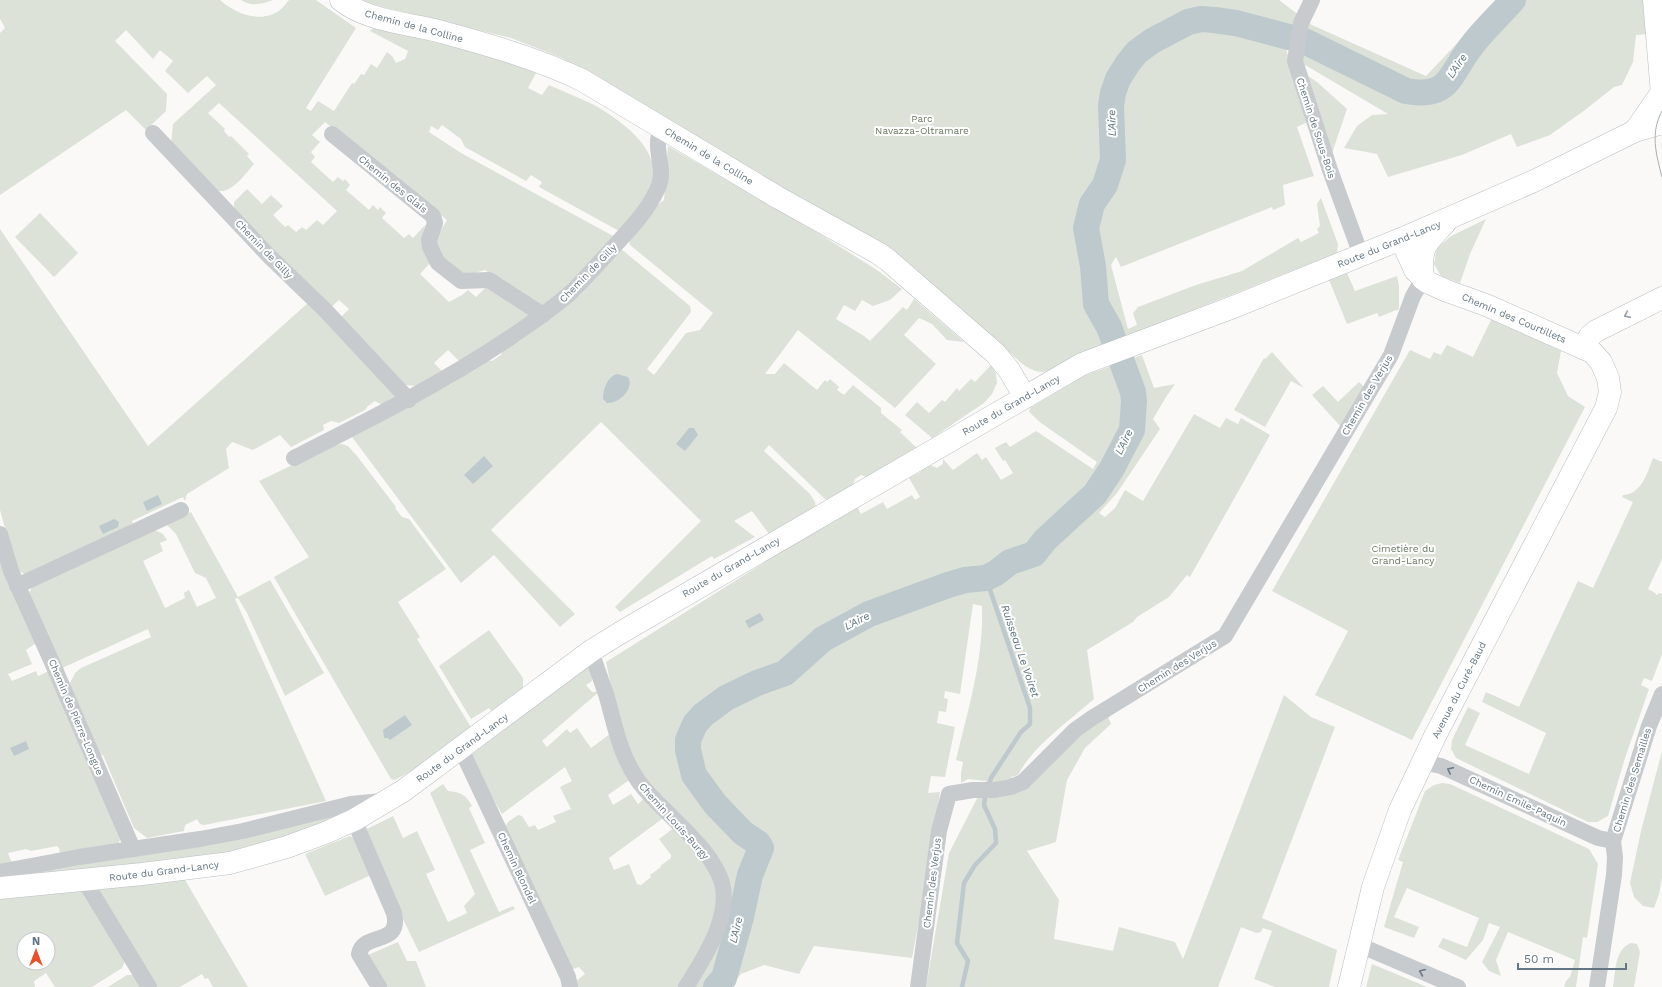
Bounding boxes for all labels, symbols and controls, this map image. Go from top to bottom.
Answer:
street label: Chemin de la Colline [364,8,465,45]
water label: L'Aire [1444,51,1470,81]
street label: Chemin de Sous-Bois [1294,76,1338,180]
water label: L'Aire [1105,109,1119,137]
park label: Parc Navazza-Oltramare [875,113,969,136]
street label: Chemin de la Colline [663,125,756,187]
street label: Chemin des Glais [356,153,430,215]
street label: Chemin de Gilly [233,217,295,281]
street label: Route du Grand-Lancy [1336,218,1443,270]
street label: Chemin de Gilly [557,241,619,305]
street label: Chemin des Courtillets [1460,291,1568,345]
one-way arrow [1624,310,1631,318]
street label: Chemin des Verjus [1339,353,1395,437]
street label: Route du Grand-Lancy [960,372,1062,437]
water label: L'Aire [1112,427,1136,457]
street label: Route du Grand-Lancy [680,534,782,599]
park label: Cimetière du Grand-Lancy [1372,543,1435,566]
water label: Ruisseau Le Voiret [998,603,1042,699]
water label: L'Aire [842,609,872,633]
street label: Chemin des Verjus [1136,637,1218,695]
street label: Avenue du Curé-Baud [1430,640,1488,740]
street label: Chemin de Pierre-Longue [47,657,106,777]
street label: Route du Grand-Lancy [414,711,511,785]
street label: Chemin des Semailles [1611,726,1653,834]
one-way arrow [1447,767,1454,775]
street label: Chemin Emile-Paquin [1468,774,1568,828]
street label: Chemin Louis-Burgy [637,781,712,862]
street label: Chemin Blondel [496,831,538,905]
street label: Chemin des Verjus [921,837,943,929]
street label: Route du Grand-Lancy [108,859,220,883]
water label: L'Aire [726,915,746,945]
north arrow [16,931,56,971]
text: N [32,935,40,948]
scale bar [1518,945,1626,971]
text: 50 m [1524,952,1554,966]
one-way arrow [1419,969,1427,977]

